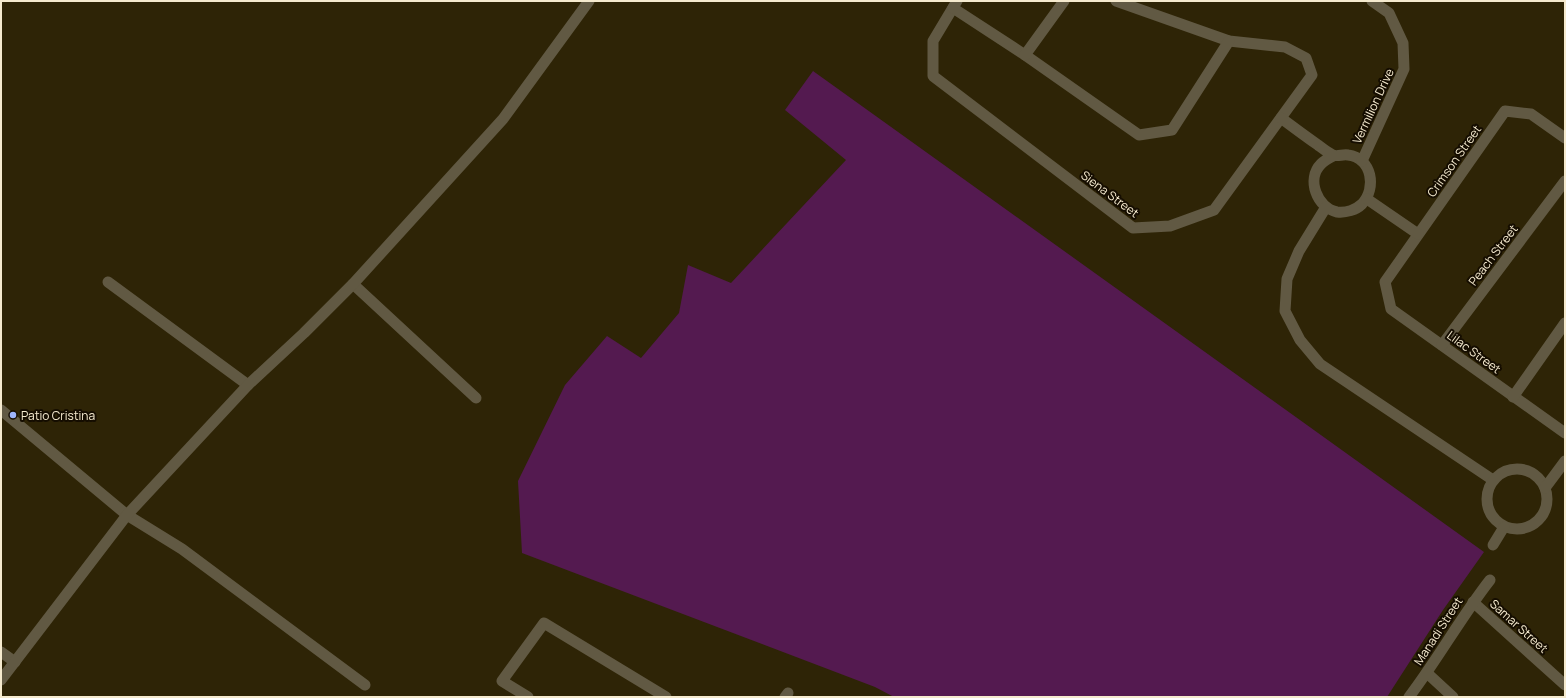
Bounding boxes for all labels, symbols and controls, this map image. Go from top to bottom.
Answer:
street label: Vermilion Drive [1348,66,1398,146]
street label: Crimson Street [1423,122,1485,200]
street label: Siena Street [1078,167,1143,222]
street label: Peach Street [1464,221,1522,289]
street label: Lilac Street [1444,327,1505,377]
place label: Patio Cristina [21,407,95,424]
marker: Patio Cristina [8,410,18,420]
street label: Manadi Street [1410,593,1467,668]
street label: Samar Street [1486,595,1552,657]

